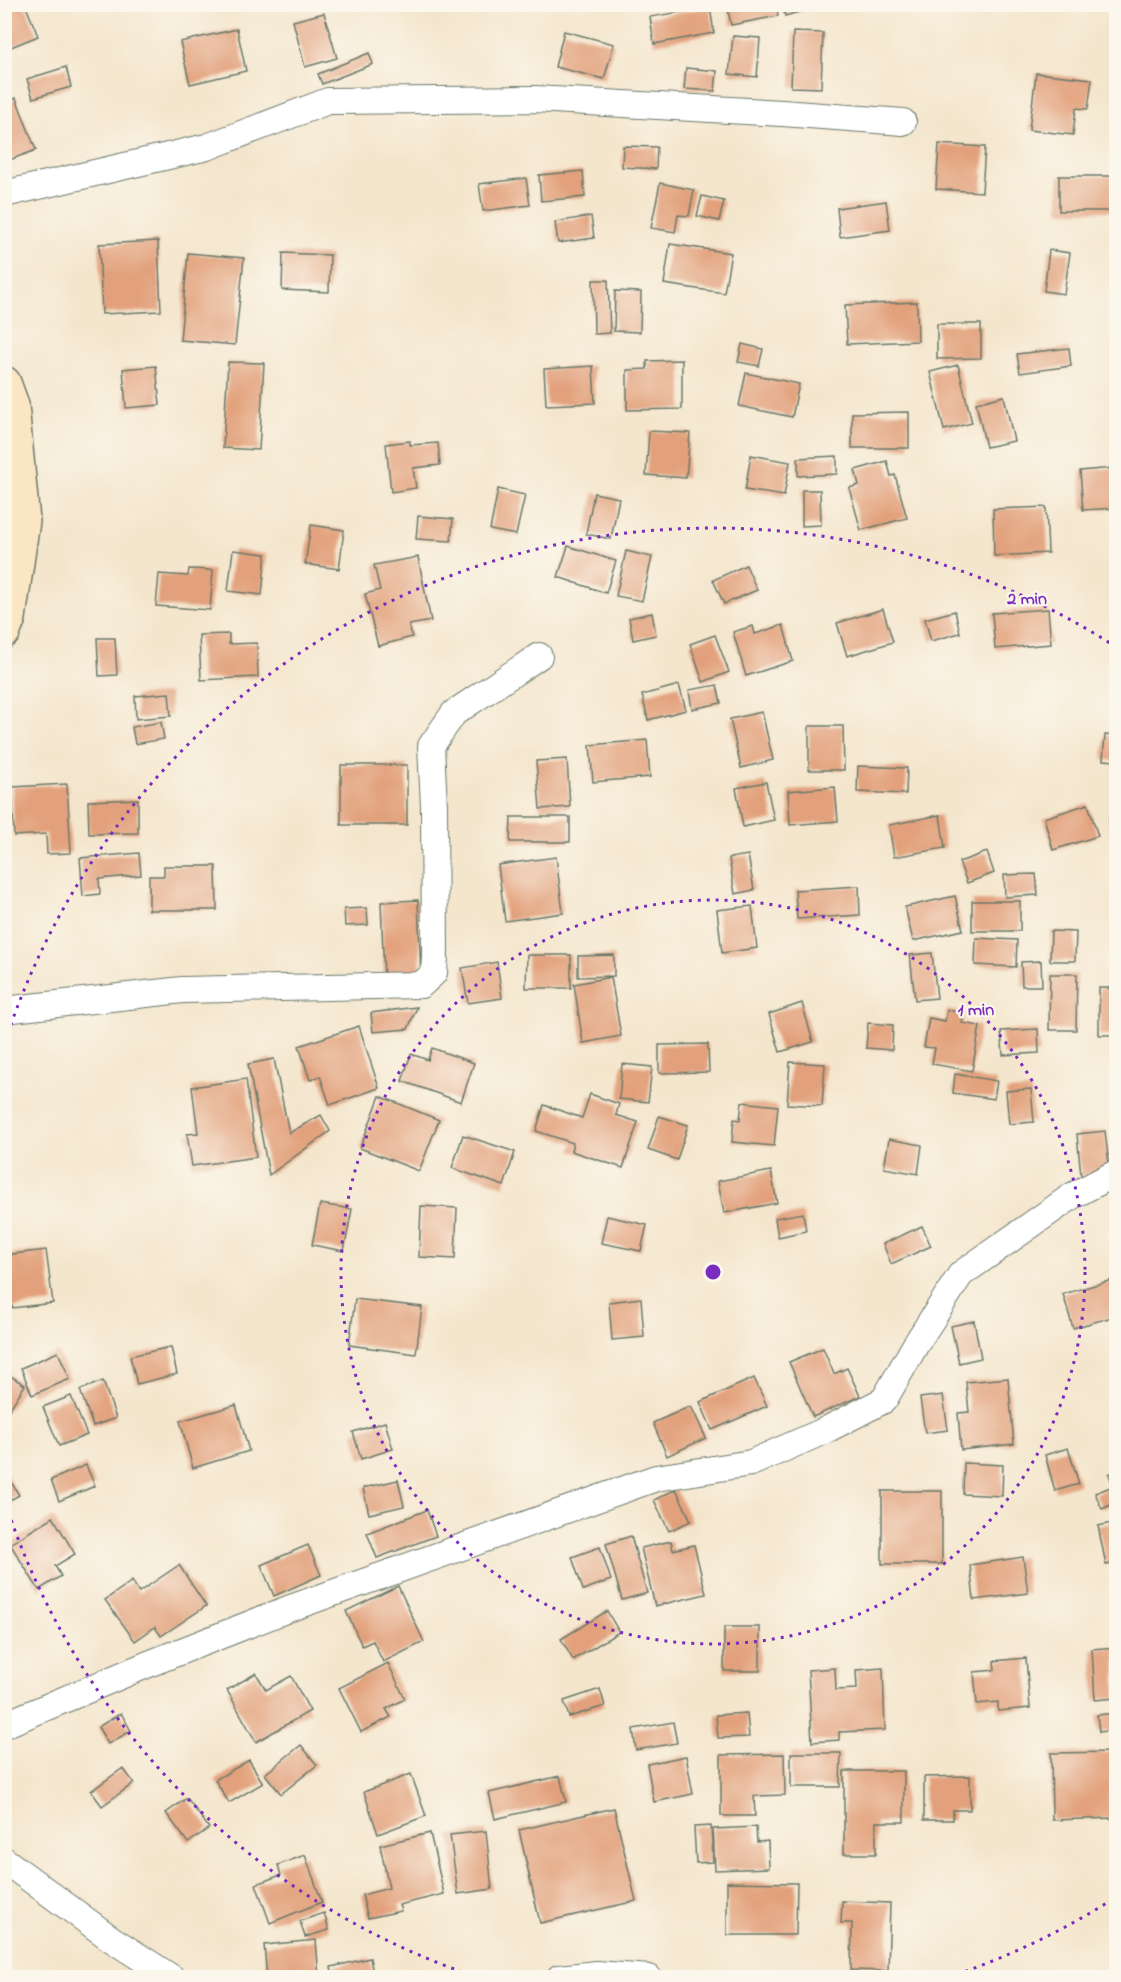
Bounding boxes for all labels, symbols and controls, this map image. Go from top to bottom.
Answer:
text: 2 min [1006,587,1047,613]
text: 1 min [958,998,994,1024]
centre of rings [703,1262,723,1282]

